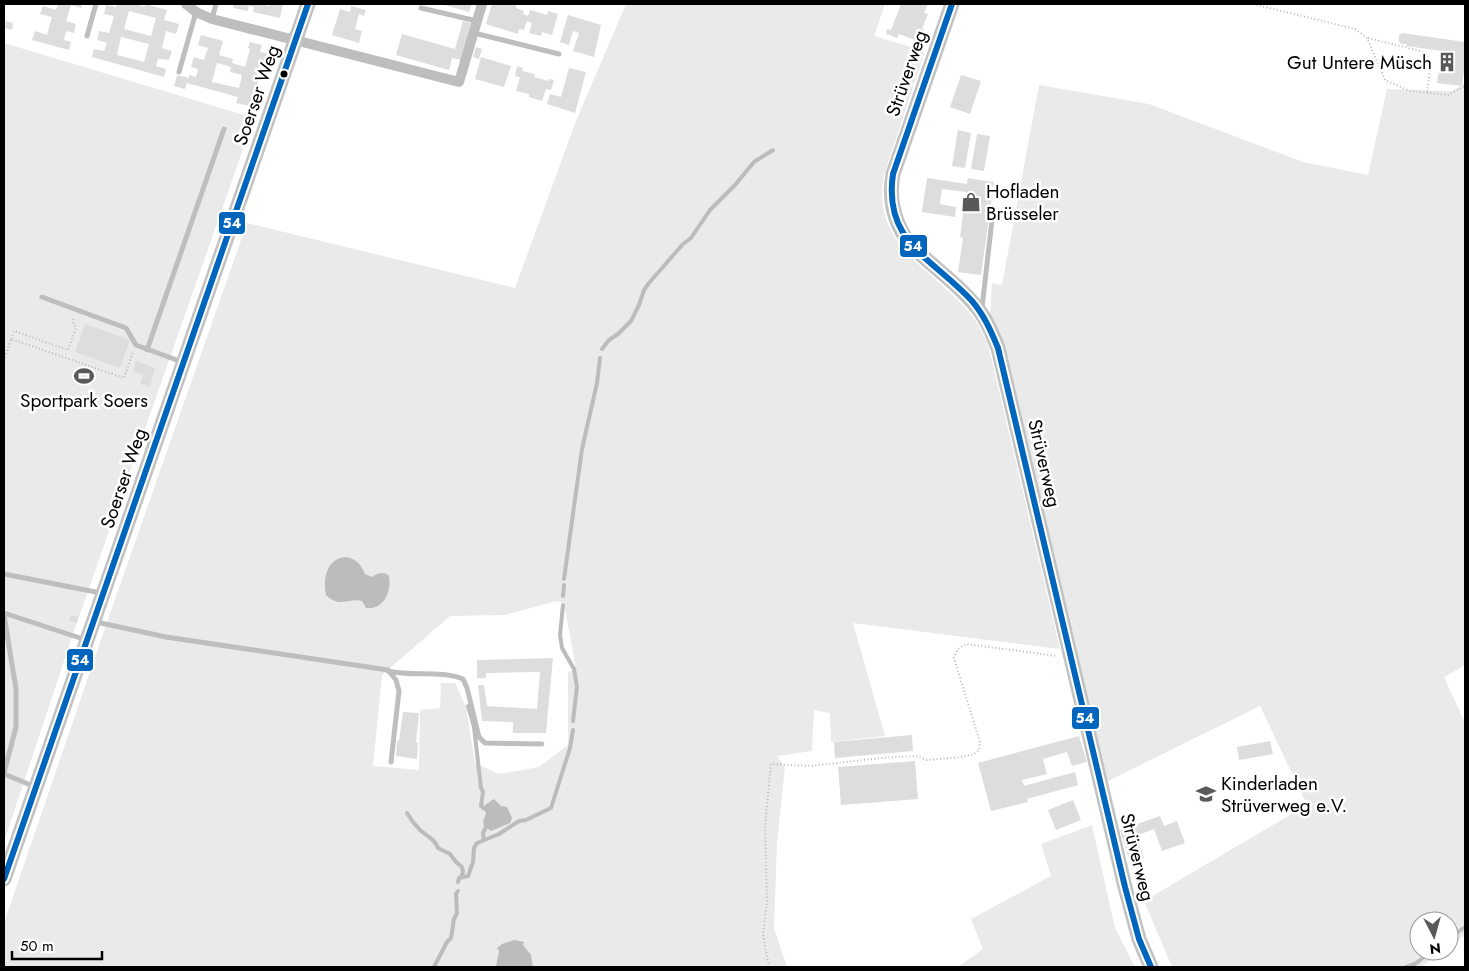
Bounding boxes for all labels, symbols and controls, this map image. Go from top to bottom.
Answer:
street label: Strüverweg [879,26,934,120]
street label: Soerser Weg [227,41,286,149]
place label: Gut Untere Müsch [1287,49,1432,76]
building icon: Gut Untere Müsch [1436,51,1458,73]
unlabelled marker [279,69,289,79]
place label: Hofladen Brüsseler [986,178,1060,227]
shop icon: Hofladen Brüsseler [960,191,982,213]
line badge: 54 [218,211,246,235]
text: 54 [223,213,242,233]
line badge: 54 [899,234,928,258]
text: 54 [904,236,923,256]
sports icon: Sportpark Soers [73,365,95,387]
place label: Sportpark Soers [20,387,148,414]
street label: Strüverweg [1021,416,1068,510]
street label: Soerser Weg [94,424,153,532]
line badge: 54 [66,648,94,672]
text: 54 [71,650,90,670]
line badge: 54 [1071,706,1100,730]
text: 54 [1076,708,1095,728]
place label: Kinderladen Strüverweg e.V. [1221,770,1347,819]
school or university icon: Kinderladen Strüverweg e.V. [1195,783,1217,805]
street label: Strüverweg [1114,810,1161,904]
north arrow [1409,911,1459,961]
scale bar [12,928,102,960]
text: 50 m [20,935,54,957]
text: N [1429,938,1442,959]

